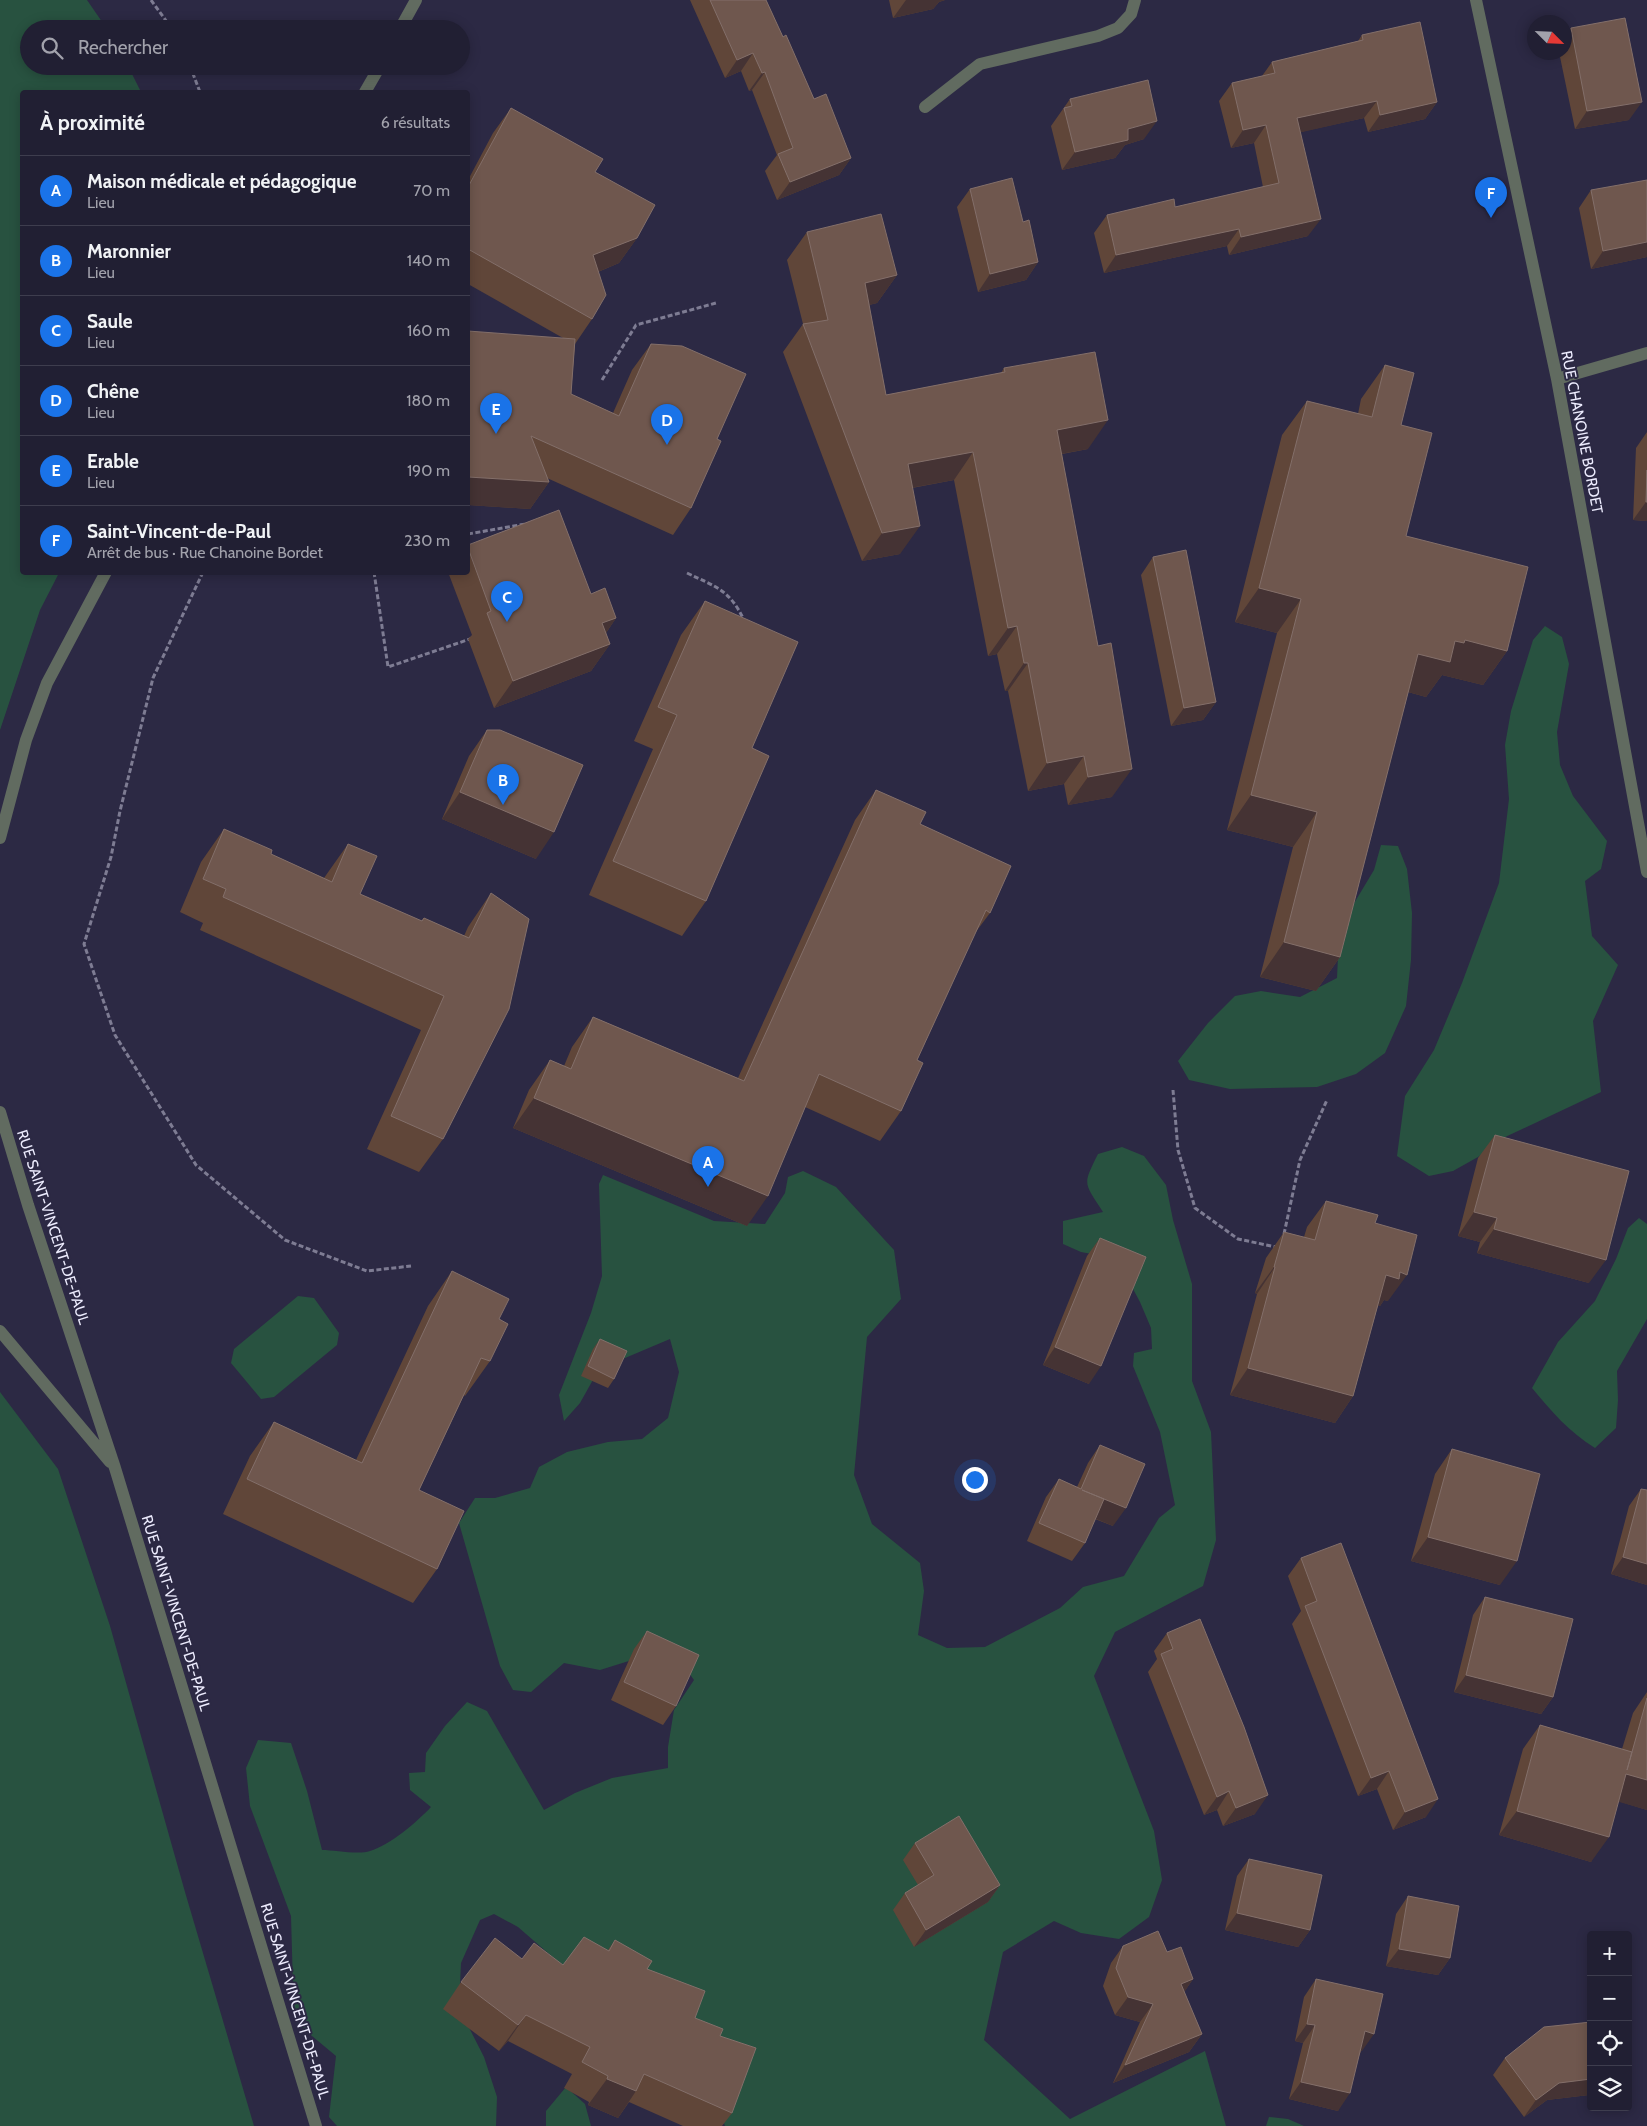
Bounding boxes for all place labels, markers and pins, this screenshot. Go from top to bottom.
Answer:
pin: F [1475,177,1507,218]
pin: E [480,393,512,434]
pin: D [651,404,683,445]
pin: C [491,581,523,622]
pin: B [487,764,519,805]
pin: A [692,1146,724,1187]

